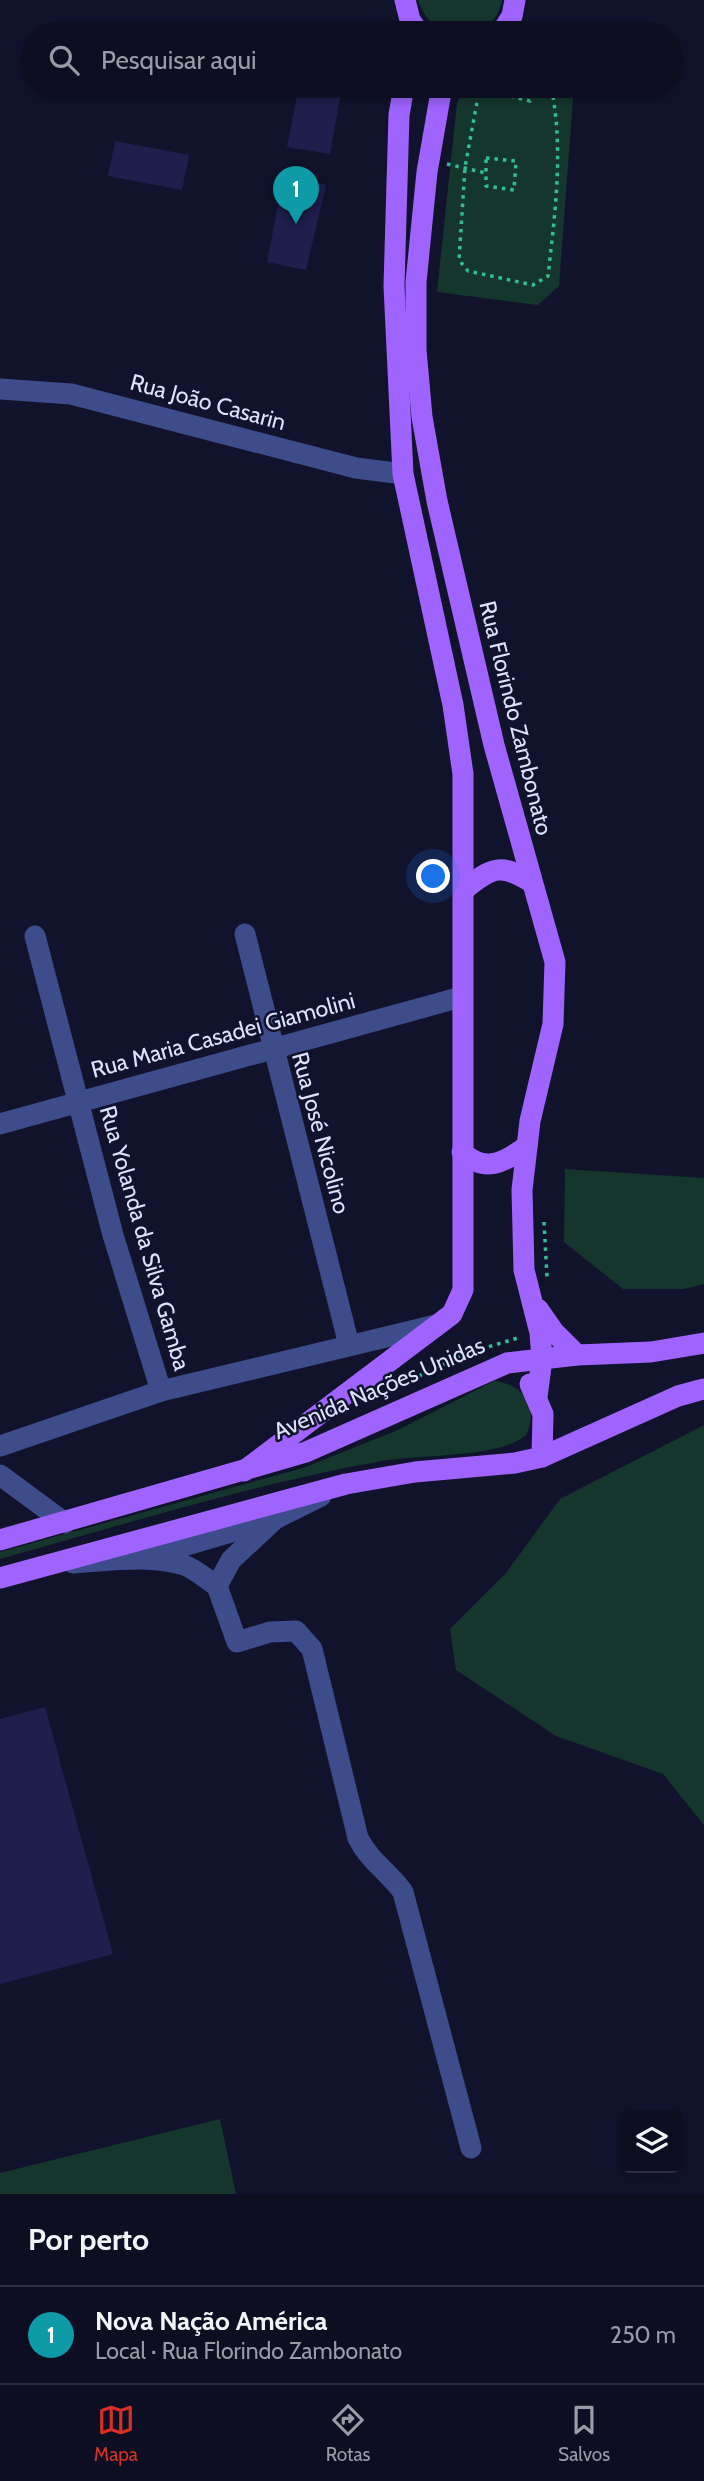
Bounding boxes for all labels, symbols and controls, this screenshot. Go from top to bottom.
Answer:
search box [21,21,683,98]
icon: search [45,41,83,79]
text: Pesquisar aqui [101,44,257,76]
pin: 1 [273,166,319,224]
street label: Rua João Casarin [127,368,289,436]
street label: Rua Florindo Zambonato [473,598,559,838]
your location [416,859,450,893]
street label: Rua Maria Casadei Giamolini [88,986,358,1084]
street label: Rua José Nicolino [286,1049,356,1217]
street label: Rua Yolanda da Silva Gamba [94,1102,196,1374]
street label: Avenida Nações Unidas [269,1331,489,1445]
map controls [620,2110,683,2173]
button: layers [620,2110,683,2173]
text: Por perto [28,2221,149,2258]
text: Nova Nação América [95,2305,328,2337]
text: 1 [47,2321,55,2349]
text: 250 m [610,2321,676,2349]
text: Local · Rua Florindo Zambonato [95,2337,402,2365]
tab: Mapa [94,2401,138,2466]
tab: Rotas [326,2401,370,2466]
tab: Salvos [558,2401,610,2466]

